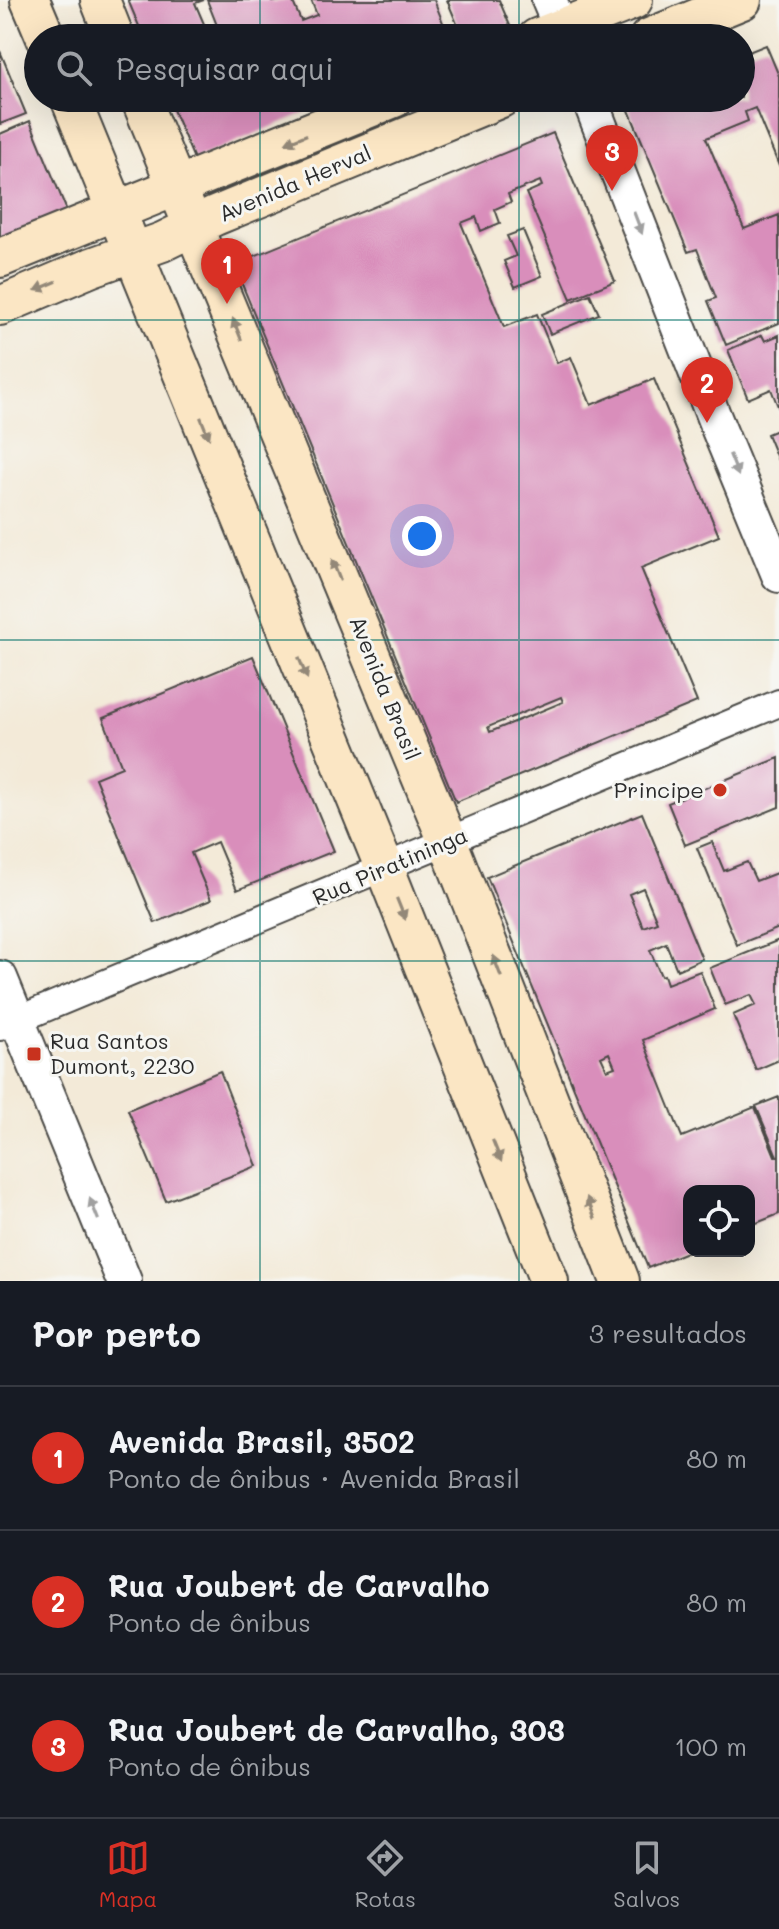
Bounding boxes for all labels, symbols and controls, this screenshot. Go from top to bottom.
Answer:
search box [24,24,755,112]
icon: search [52,46,96,90]
text: Pesquisar aqui [116,48,334,88]
pin: 3 [586,125,638,191]
one-way arrow [284,132,308,145]
street label: Avenida Herval [214,137,376,228]
one-way arrow [631,211,644,235]
pin: 1 [201,238,253,304]
one-way arrow [34,280,58,293]
one-way arrow [230,317,243,341]
pin: 2 [681,357,733,423]
one-way arrow [199,416,212,440]
one-way arrow [727,453,740,476]
your location [402,516,442,556]
one-way arrow [329,558,342,581]
street label: Avenida Brasil [343,611,428,764]
one-way arrow [297,656,310,680]
place label: Principe [614,775,704,804]
marker: Principe [711,781,729,799]
street label: Rua Piratininga [308,820,472,911]
one-way arrow [394,897,407,921]
one-way arrow [490,954,503,978]
place label: Rua Santos Dumont, 2230 [50,1026,194,1080]
marker: Rua Santos Dumont, 2230 [25,1045,43,1063]
one-way arrow [491,1139,504,1163]
map controls [683,1185,755,1257]
button: locate [683,1185,755,1257]
one-way arrow [584,1196,597,1220]
one-way arrow [88,1197,101,1221]
text: Por perto [32,1311,201,1356]
text: 3 resultados [589,1316,747,1350]
text: Avenida Brasil, 3502 [108,1421,415,1461]
text: 1 [52,1441,64,1475]
text: 80 m [686,1441,747,1475]
text: Ponto de ônibus · Avenida Brasil [108,1461,520,1495]
text: Rua Joubert de Carvalho [108,1565,489,1605]
text: 2 [51,1585,65,1619]
text: 80 m [686,1585,747,1619]
text: Ponto de ônibus [108,1605,311,1639]
text: Rua Joubert de Carvalho, 303 [108,1709,565,1749]
text: 3 [50,1729,66,1763]
text: 100 m [674,1729,747,1763]
text: Ponto de ônibus [108,1749,311,1783]
tab: Mapa [99,1836,157,1913]
tab: Rotas [355,1836,416,1913]
tab: Salvos [613,1836,680,1913]

